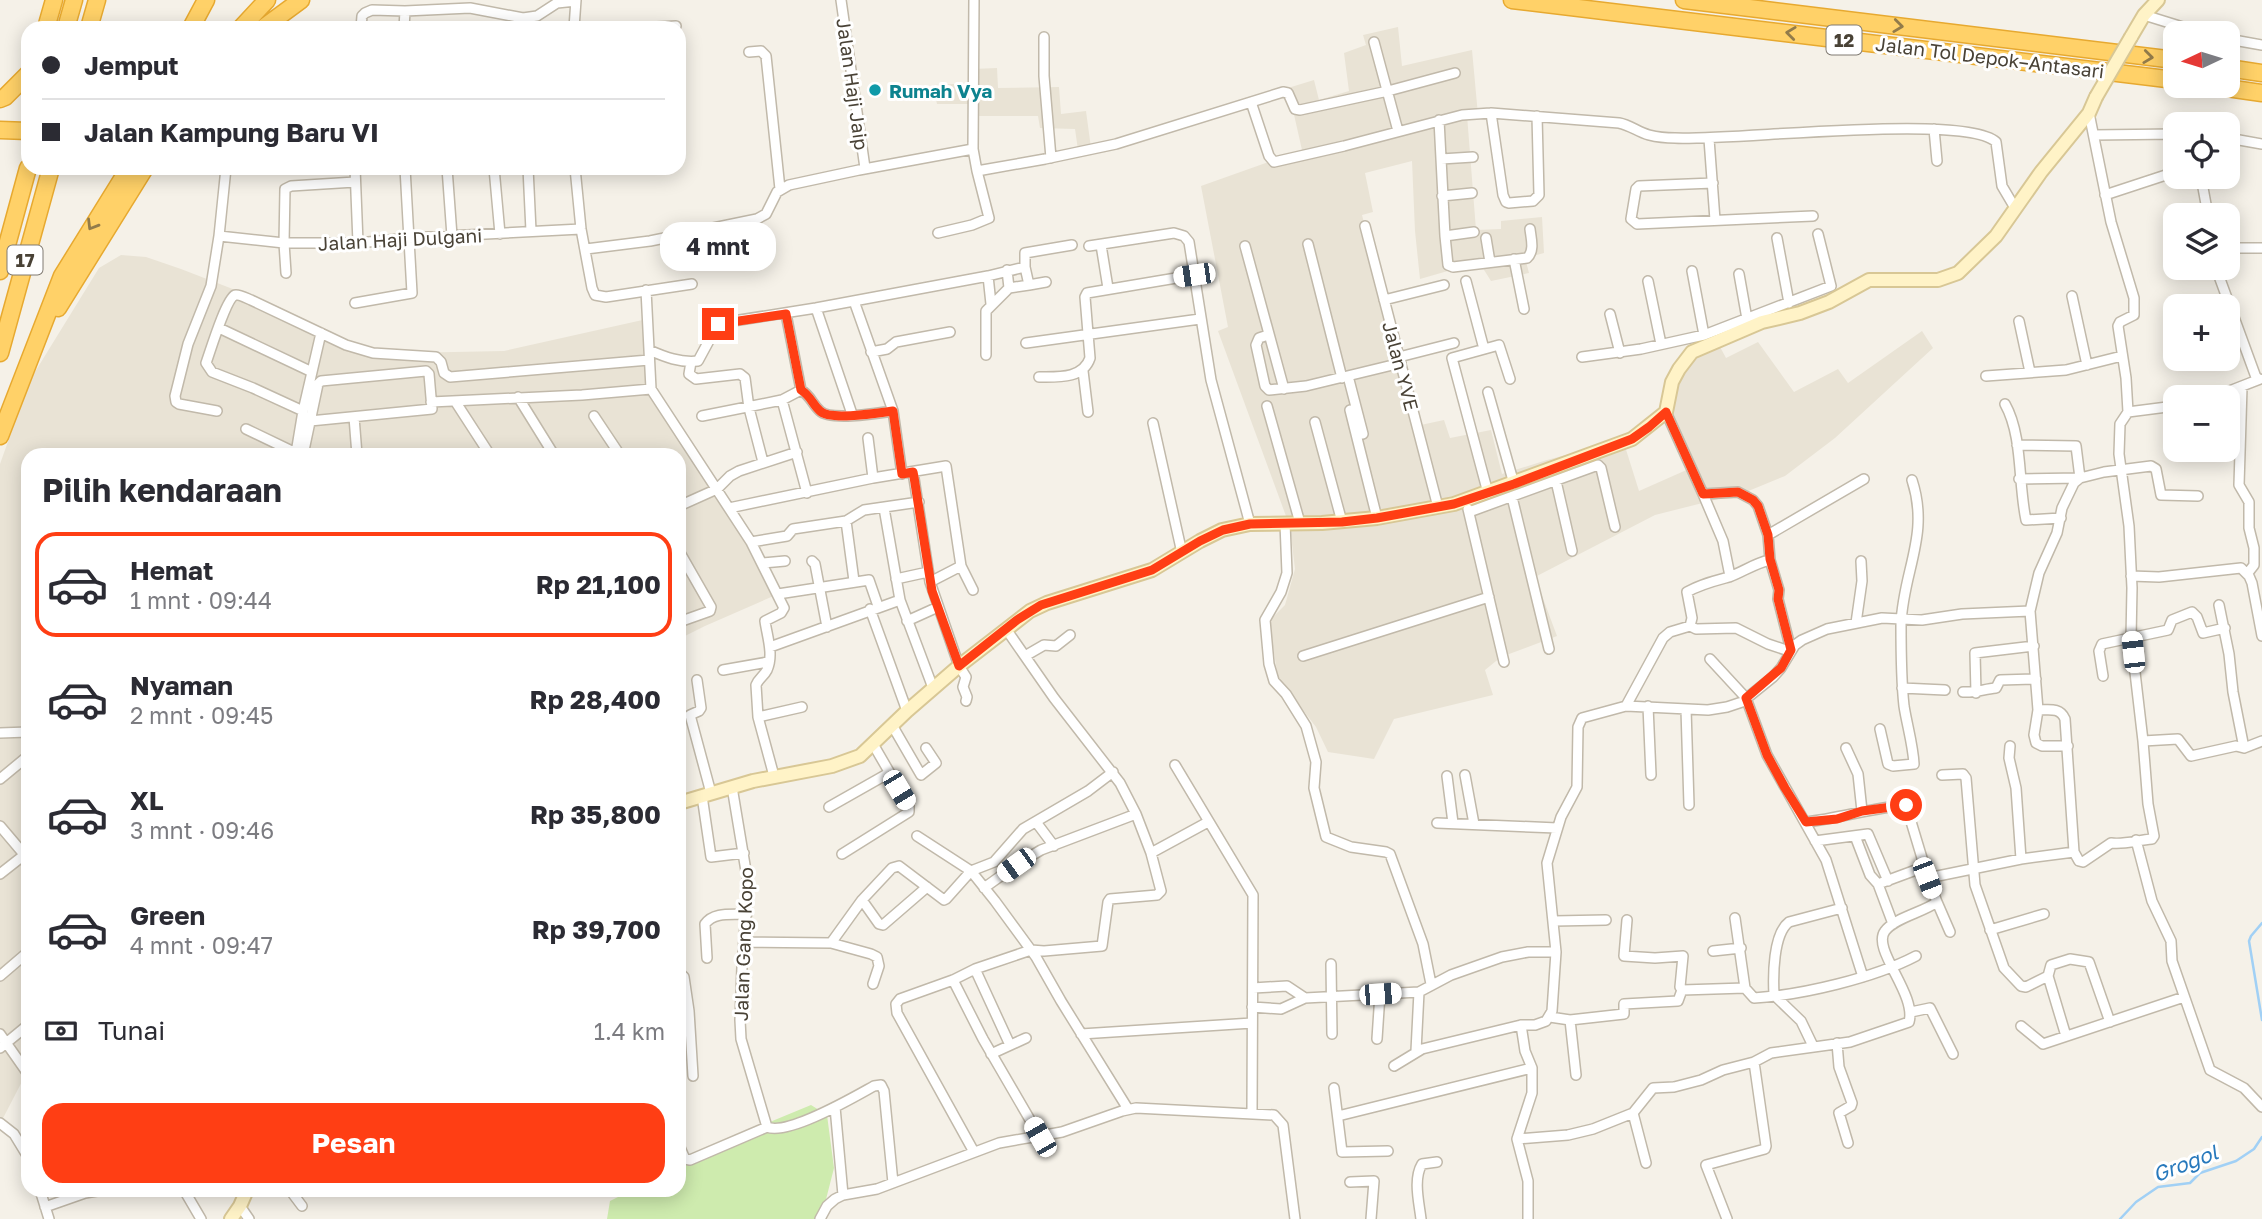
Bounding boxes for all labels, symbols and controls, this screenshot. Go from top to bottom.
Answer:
street label: Jalan Haji Jaip [832,17,874,151]
one-way arrow [1892,19,1904,34]
north arrow [2163,21,2240,98]
map controls [2163,21,2240,462]
one-way arrow [1786,26,1797,41]
road number: 12 [1826,26,1862,55]
street label: Jalan Tol Depok–Antasari [1874,32,2106,82]
one-way arrow [2142,49,2154,64]
text: Jemput [84,50,179,81]
place label: Rumah Vya [889,79,992,102]
marker: Rumah Vya [867,82,883,98]
button: locate [2163,112,2240,189]
text: Jalan Kampung Baru VI [84,117,379,148]
button: layers [2163,203,2240,280]
one-way arrow [88,218,101,231]
callout: 4 mnt [660,222,776,272]
street label: Jalan Haji Dulgani [317,223,483,255]
text: 4 mnt [686,232,750,260]
road number: 17 [8,246,42,274]
car [1172,262,1217,288]
button: + [2163,294,2240,371]
route end [702,308,734,340]
street label: Jalan YVE [1378,319,1424,413]
button: − [2163,385,2240,462]
text: Pilih kendaraan [42,471,282,509]
icon: car [46,553,109,616]
text: Hemat [130,555,213,586]
text: Rp 21,100 [536,569,661,600]
text: 1 mnt · 09:44 [130,586,272,614]
car [2121,630,2146,674]
icon: car [46,668,109,731]
text: Nyaman [130,670,233,701]
text: Rp 28,400 [530,684,661,715]
text: 2 mnt · 09:45 [130,701,273,729]
car [880,767,919,813]
icon: car [46,783,109,846]
text: XL [130,785,164,816]
route start [1890,789,1922,821]
text: Rp 35,800 [530,799,661,830]
text: 3 mnt · 09:46 [130,816,274,844]
car [993,844,1040,886]
car [1910,855,1945,901]
street label: Jalan Gang Kopo [729,867,757,1021]
icon: car [46,898,109,961]
text: Green [130,900,205,931]
text: Rp 39,700 [532,914,661,945]
text: 4 mnt · 09:47 [130,931,273,959]
car [1359,982,1402,1006]
icon: cash [42,1012,80,1050]
text: Tunai [98,1015,165,1046]
text: 1.4 km [594,1017,665,1045]
button: Pesan [42,1103,665,1183]
car [1021,1114,1060,1160]
water label: Grogol [2149,1138,2222,1187]

